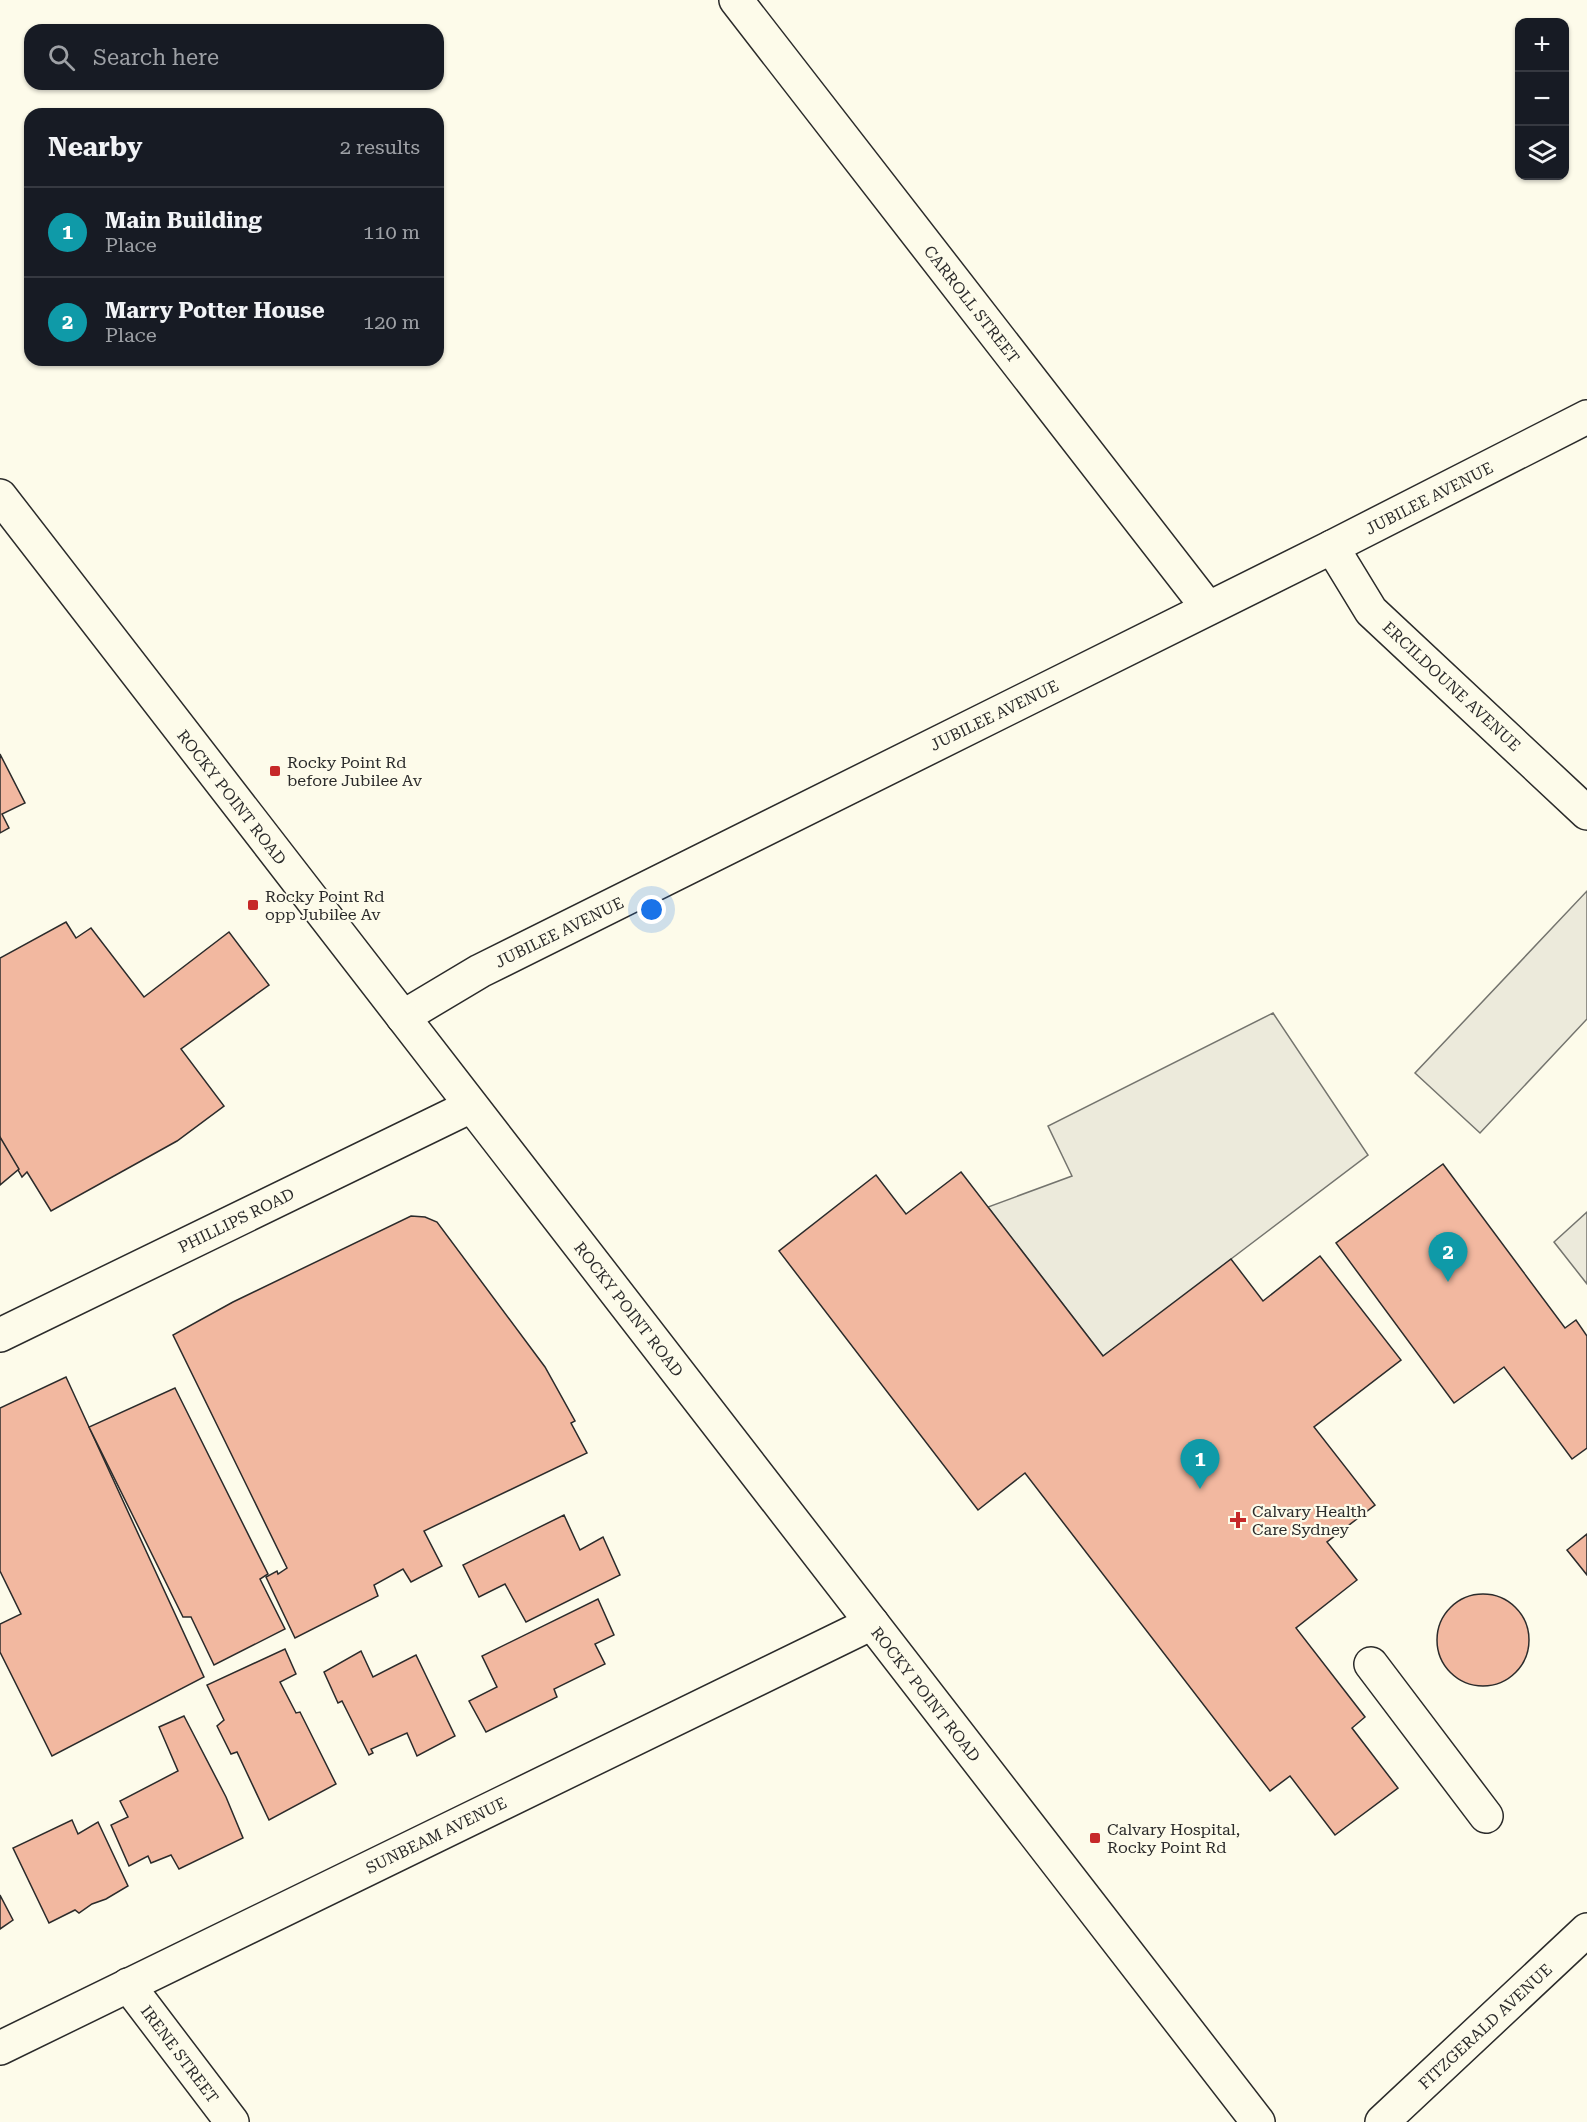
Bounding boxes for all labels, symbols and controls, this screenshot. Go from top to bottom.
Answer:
map controls [1515,18,1569,180]
button: + [1515,18,1569,72]
search box [24,24,444,90]
icon: search [45,41,78,74]
text: Search here [93,45,219,70]
button: − [1515,72,1569,126]
button: layers [1515,126,1569,180]
text: Nearby [48,132,142,162]
text: 2 results [340,135,420,159]
text: Main Building [105,208,262,233]
text: 1 [62,220,73,244]
text: 110 m [363,220,420,244]
text: Place [105,233,157,257]
street label: CARROLL STREET [920,242,1024,367]
text: Marry Potter House [105,298,325,323]
text: 2 [62,310,73,334]
text: 120 m [363,310,420,334]
text: Place [105,323,157,347]
street label: JUBILEE AVENUE [1362,458,1496,539]
street label: ERCILDOUNE AVENUE [1379,618,1524,755]
street label: JUBILEE AVENUE [927,676,1062,755]
street label: ROCKY POINT ROAD [173,726,290,868]
place label: Rocky Point Rd before Jubilee Av [287,753,423,790]
marker: Rocky Point Rd before Jubilee Av [268,764,282,778]
place label: Rocky Point Rd opp Jubilee Av [265,887,384,924]
street label: JUBILEE AVENUE [492,893,627,972]
your location [637,895,666,924]
marker: Rocky Point Rd opp Jubilee Av [246,898,260,912]
street label: PHILLIPS ROAD [175,1184,297,1257]
pin: 2 [1428,1232,1468,1282]
street label: ROCKY POINT ROAD [570,1238,687,1380]
pin: 1 [1180,1440,1220,1489]
place label: Calvary Health Care Sydney [1252,1502,1367,1539]
marker: Calvary Health Care Sydney [1229,1511,1247,1529]
street label: ROCKY POINT ROAD [867,1623,984,1765]
street label: SUNBEAM AVENUE [363,1793,510,1878]
place label: Calvary Hospital, Rocky Point Rd [1107,1820,1240,1857]
marker: Calvary Hospital, Rocky Point Rd [1088,1831,1102,1845]
street label: FITZGERALD AVENUE [1415,1960,1556,2093]
street label: IRENE STREET [137,2002,223,2107]

